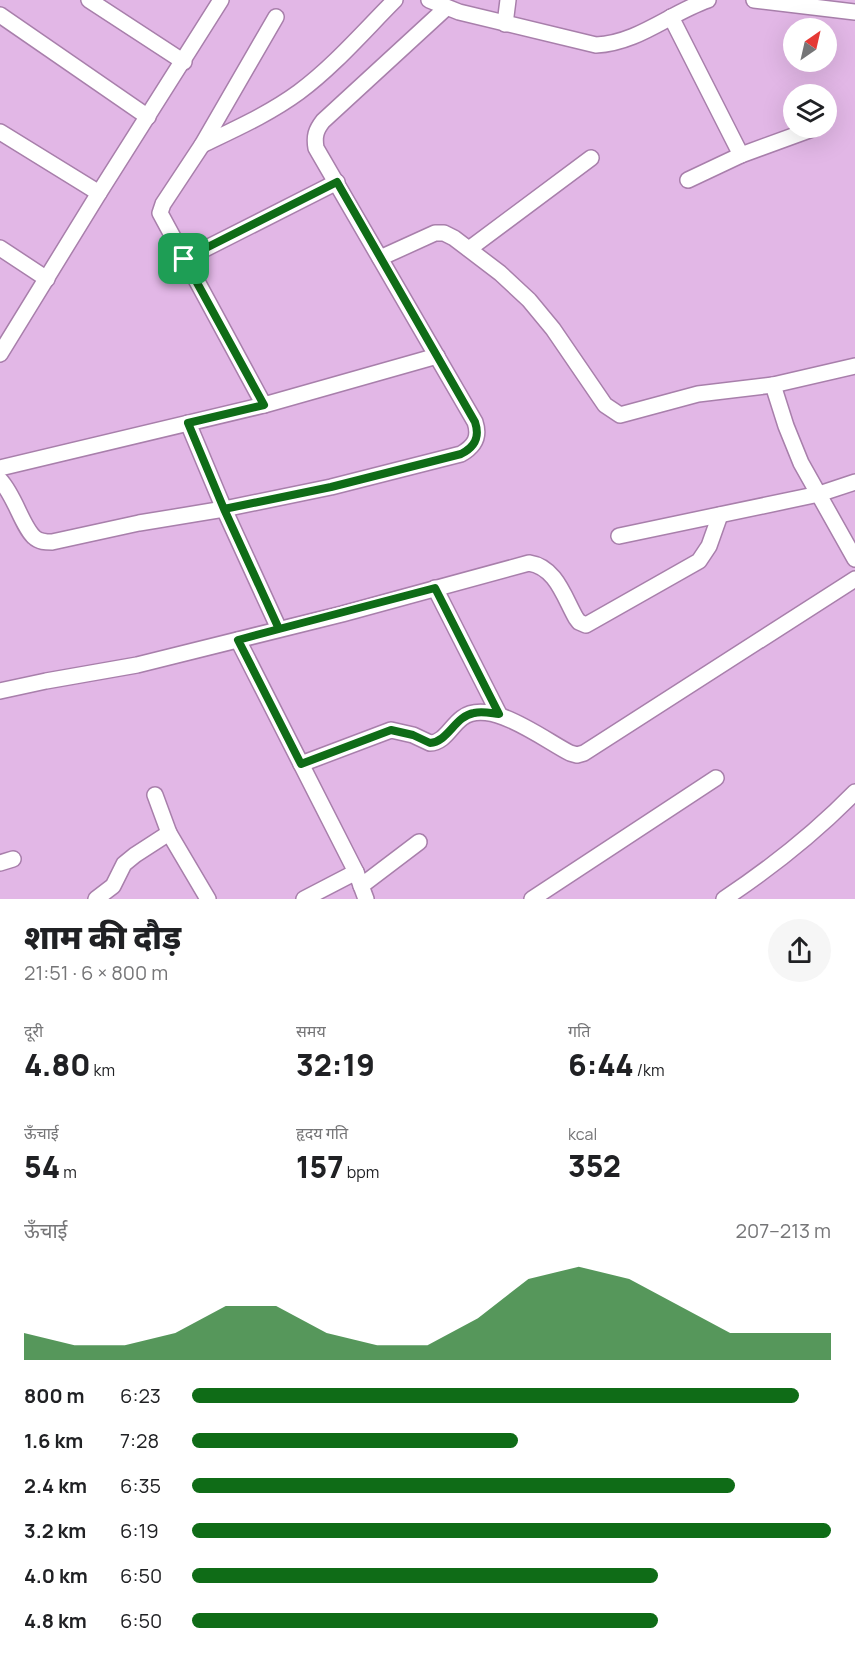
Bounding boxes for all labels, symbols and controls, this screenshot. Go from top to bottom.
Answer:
north arrow [783,18,837,72]
map controls [783,18,837,138]
button: layers [783,84,837,138]
pin [158,233,209,284]
icon: arrive [167,242,200,275]
text: शाम की दौड़ [24,914,181,959]
button: share [768,919,831,982]
text: 21:51 · 6 × 800 m [24,959,168,986]
text: दूरी [24,1020,43,1042]
text: समय [296,1020,326,1042]
text: गति [568,1020,590,1042]
text: 4.80 [24,1044,90,1085]
text: 32:19 [296,1044,375,1085]
text: 6:44 [568,1044,634,1085]
text: km [90,1059,115,1081]
text: /km [634,1059,665,1081]
text: ऊँचाई [24,1122,59,1144]
text: हृदय गति [296,1122,348,1144]
text: kcal [568,1123,597,1145]
text: 352 [568,1145,621,1186]
text: 54 [24,1146,60,1187]
text: 157 [296,1146,344,1187]
text: m [60,1161,77,1183]
text: bpm [344,1161,379,1183]
text: ऊँचाई [24,1217,67,1244]
text: 207–213 m [736,1217,831,1244]
text: 800 m [24,1382,85,1409]
text: 6:23 [120,1382,161,1409]
text: 1.6 km [24,1427,83,1454]
text: 7:28 [120,1427,159,1454]
text: 2.4 km [24,1472,87,1499]
text: 6:35 [120,1472,161,1499]
text: 3.2 km [24,1517,86,1544]
text: 6:19 [120,1517,159,1544]
text: 4.0 km [24,1562,88,1589]
text: 6:50 [120,1562,162,1589]
text: 4.8 km [24,1607,87,1634]
text: 6:50 [120,1607,162,1634]

